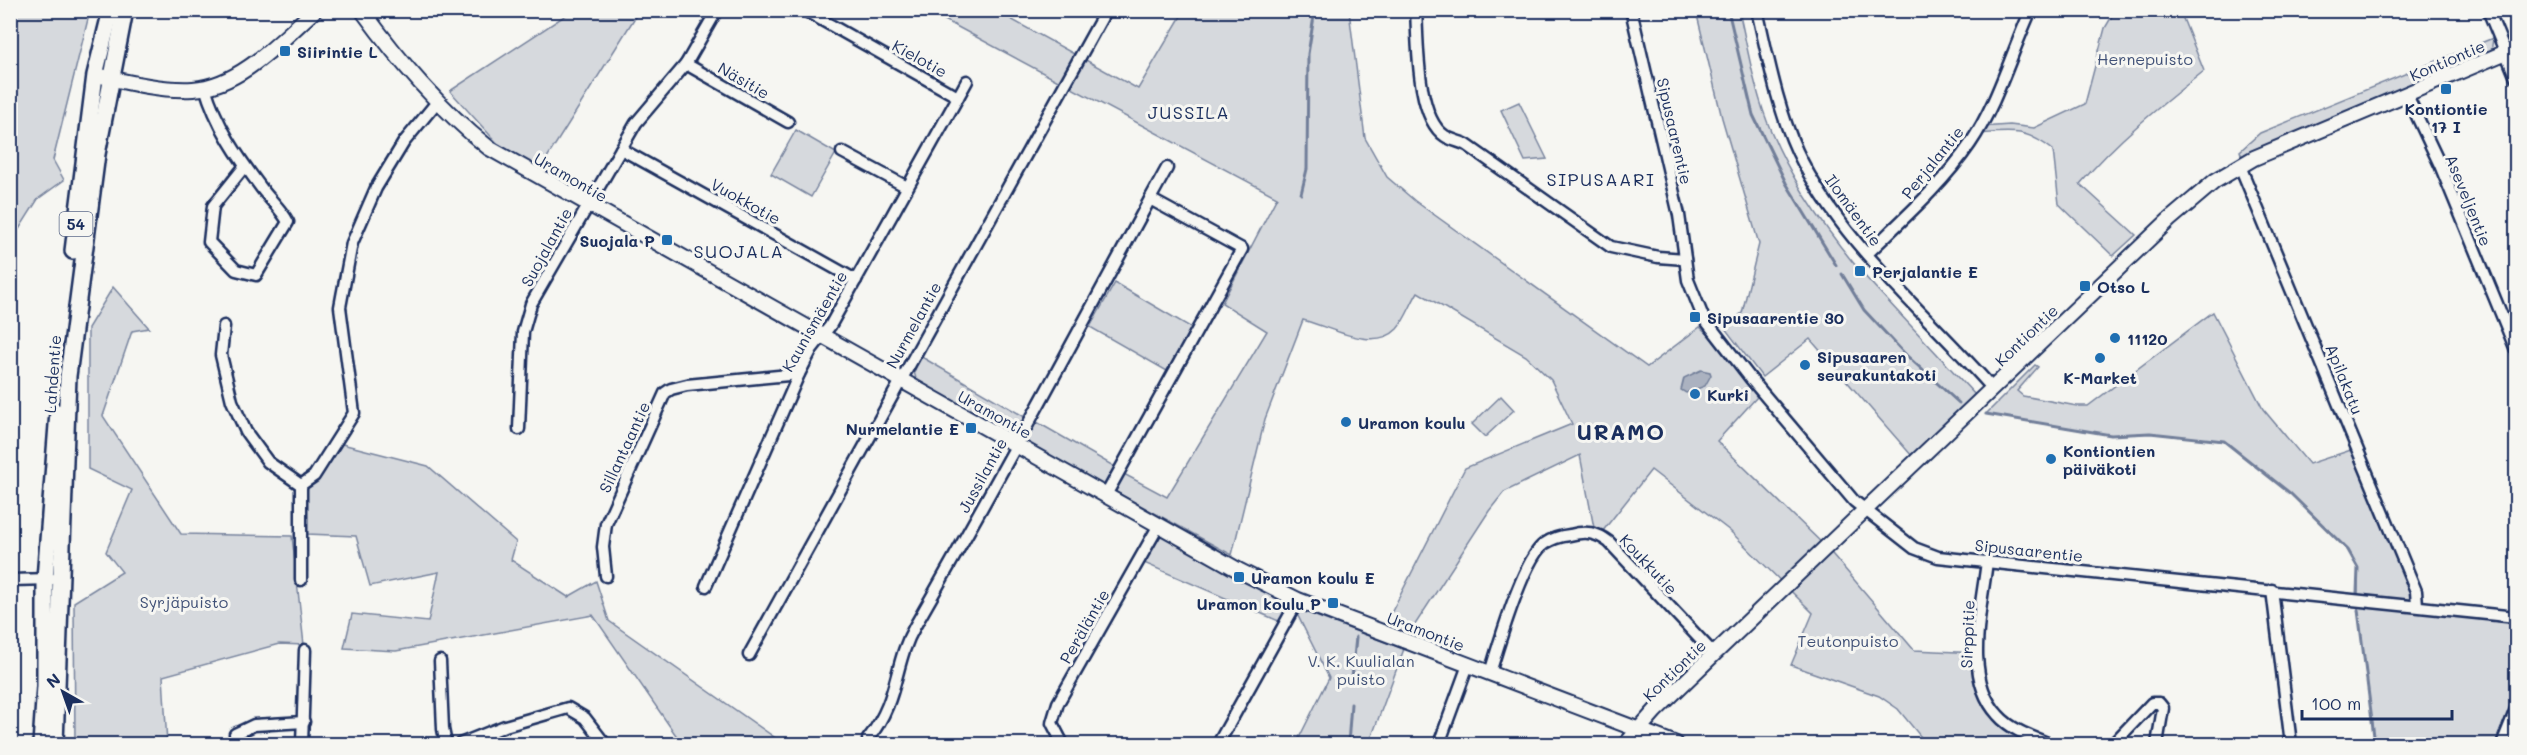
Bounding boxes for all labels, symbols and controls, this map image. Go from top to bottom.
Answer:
street label: Kielotie [889,34,951,82]
street label: Kontiontie [2406,35,2488,85]
place label: Siirintie L [297,41,378,62]
marker: Siirintie L [278,44,292,58]
park label: Hernepuisto [2097,48,2193,69]
street label: Näsitie [714,57,774,103]
street label: Sipusaarentie [1653,76,1697,186]
marker: Kontiontie 17 I [2439,82,2453,96]
place label: Kontiontie 17 I [2405,98,2487,137]
district label: JUSSILA [1148,100,1230,124]
street label: Perjalantie [1896,121,1968,203]
street label: Uramontie [530,148,612,206]
street label: Aseveljentie [2441,151,2497,249]
district label: SIPUSAARI [1547,167,1656,191]
street label: Ilomäentie [1821,170,1887,250]
street label: Vuokkotie [707,173,785,229]
street label: Suojalantie [516,204,576,290]
road number: 54 [60,212,92,236]
place label: Suojala P [579,230,655,251]
marker: Suojala P [660,233,674,247]
district label: SUOJALA [693,239,785,263]
place label: Perjalantie E [1872,261,1978,282]
marker: Perjalantie E [1853,264,1867,278]
street label: Kaunismäentie [777,267,851,375]
place label: Otso L [2097,276,2150,297]
street label: Nurmelantie [881,278,945,372]
marker: Otso L [2078,279,2092,293]
street label: Kontiontie [1990,300,2062,370]
place label: Sipusaarentie 30 [1707,307,1844,328]
marker: Sipusaarentie 30 [1688,310,1702,324]
place label: 11120 [2127,328,2168,349]
marker: 11120 [2108,331,2122,345]
street label: Lahdentie [39,334,65,414]
street label: Apilakatu [2321,341,2369,417]
place label: Sipusaaren seurakuntakoti [1817,346,1937,385]
marker: K-Market [2093,351,2107,365]
marker: Sipusaaren seurakuntakoti [1798,358,1812,372]
place label: K-Market [2063,367,2137,388]
place label: Kurki [1707,384,1749,405]
street label: Uramontie [954,385,1036,443]
marker: Kurki [1688,387,1702,401]
street label: Sillantaantie [594,398,654,496]
place label: Uramon koulu [1358,412,1466,433]
marker: Uramon koulu [1339,415,1353,429]
district label: URAMO [1576,417,1666,446]
place label: Nurmelantie E [846,418,959,439]
marker: Nurmelantie E [964,421,978,435]
street label: Jussilantie [953,434,1011,516]
place label: Kontiontien päiväkoti [2063,440,2155,479]
marker: Kontiontien päiväkoti [2044,452,2058,466]
street label: Koukkutie [1616,529,1682,599]
street label: Sipusaarentie [1974,534,2084,566]
place label: Uramon koulu E [1251,567,1375,588]
marker: Uramon koulu E [1232,570,1246,584]
street label: Peräläntie [1054,585,1114,667]
park label: Syrjäpuisto [140,591,228,612]
place label: Uramon koulu P [1197,593,1321,614]
marker: Uramon koulu P [1326,596,1340,610]
street label: Sirppitie [1955,599,1979,669]
street label: Uramontie [1384,607,1468,655]
park label: Teutonpuisto [1798,630,1898,651]
street label: Kontiontie [1638,635,1710,705]
park label: V. K. Kuulialan puisto [1307,650,1415,689]
north arrow [33,662,93,722]
text: N [42,668,64,692]
scale bar [2302,683,2452,721]
text: 100 m [2311,691,2361,715]

